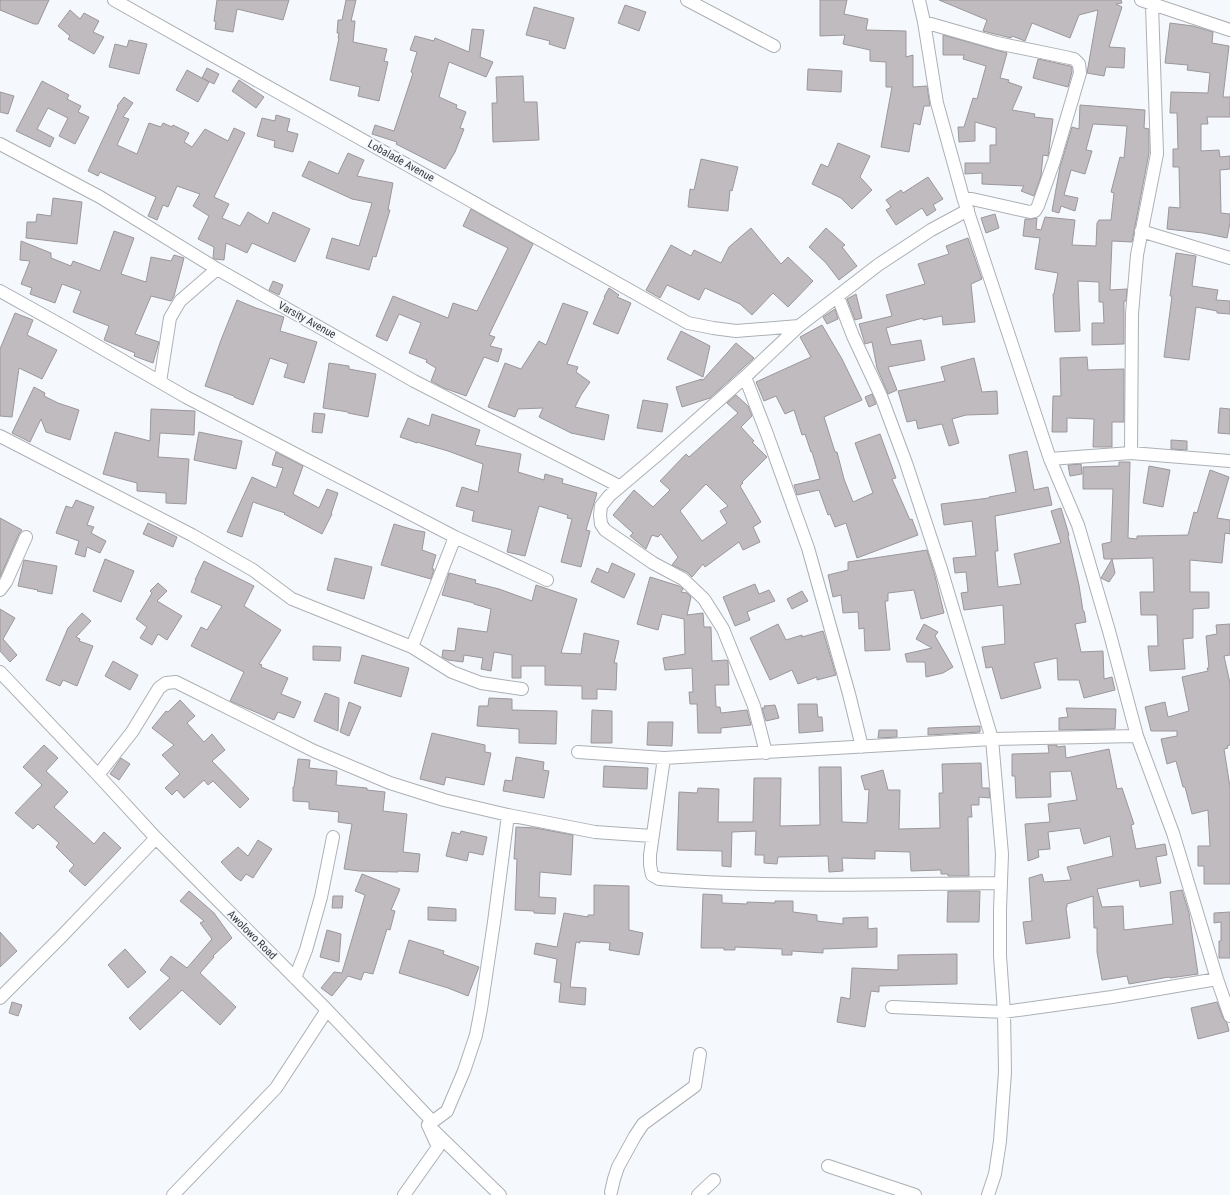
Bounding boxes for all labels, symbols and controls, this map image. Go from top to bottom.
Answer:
street label: Lobalade Avenue [365,137,437,185]
street label: Varsity Avenue [276,299,338,341]
street label: Awolowo Road [225,908,279,962]

